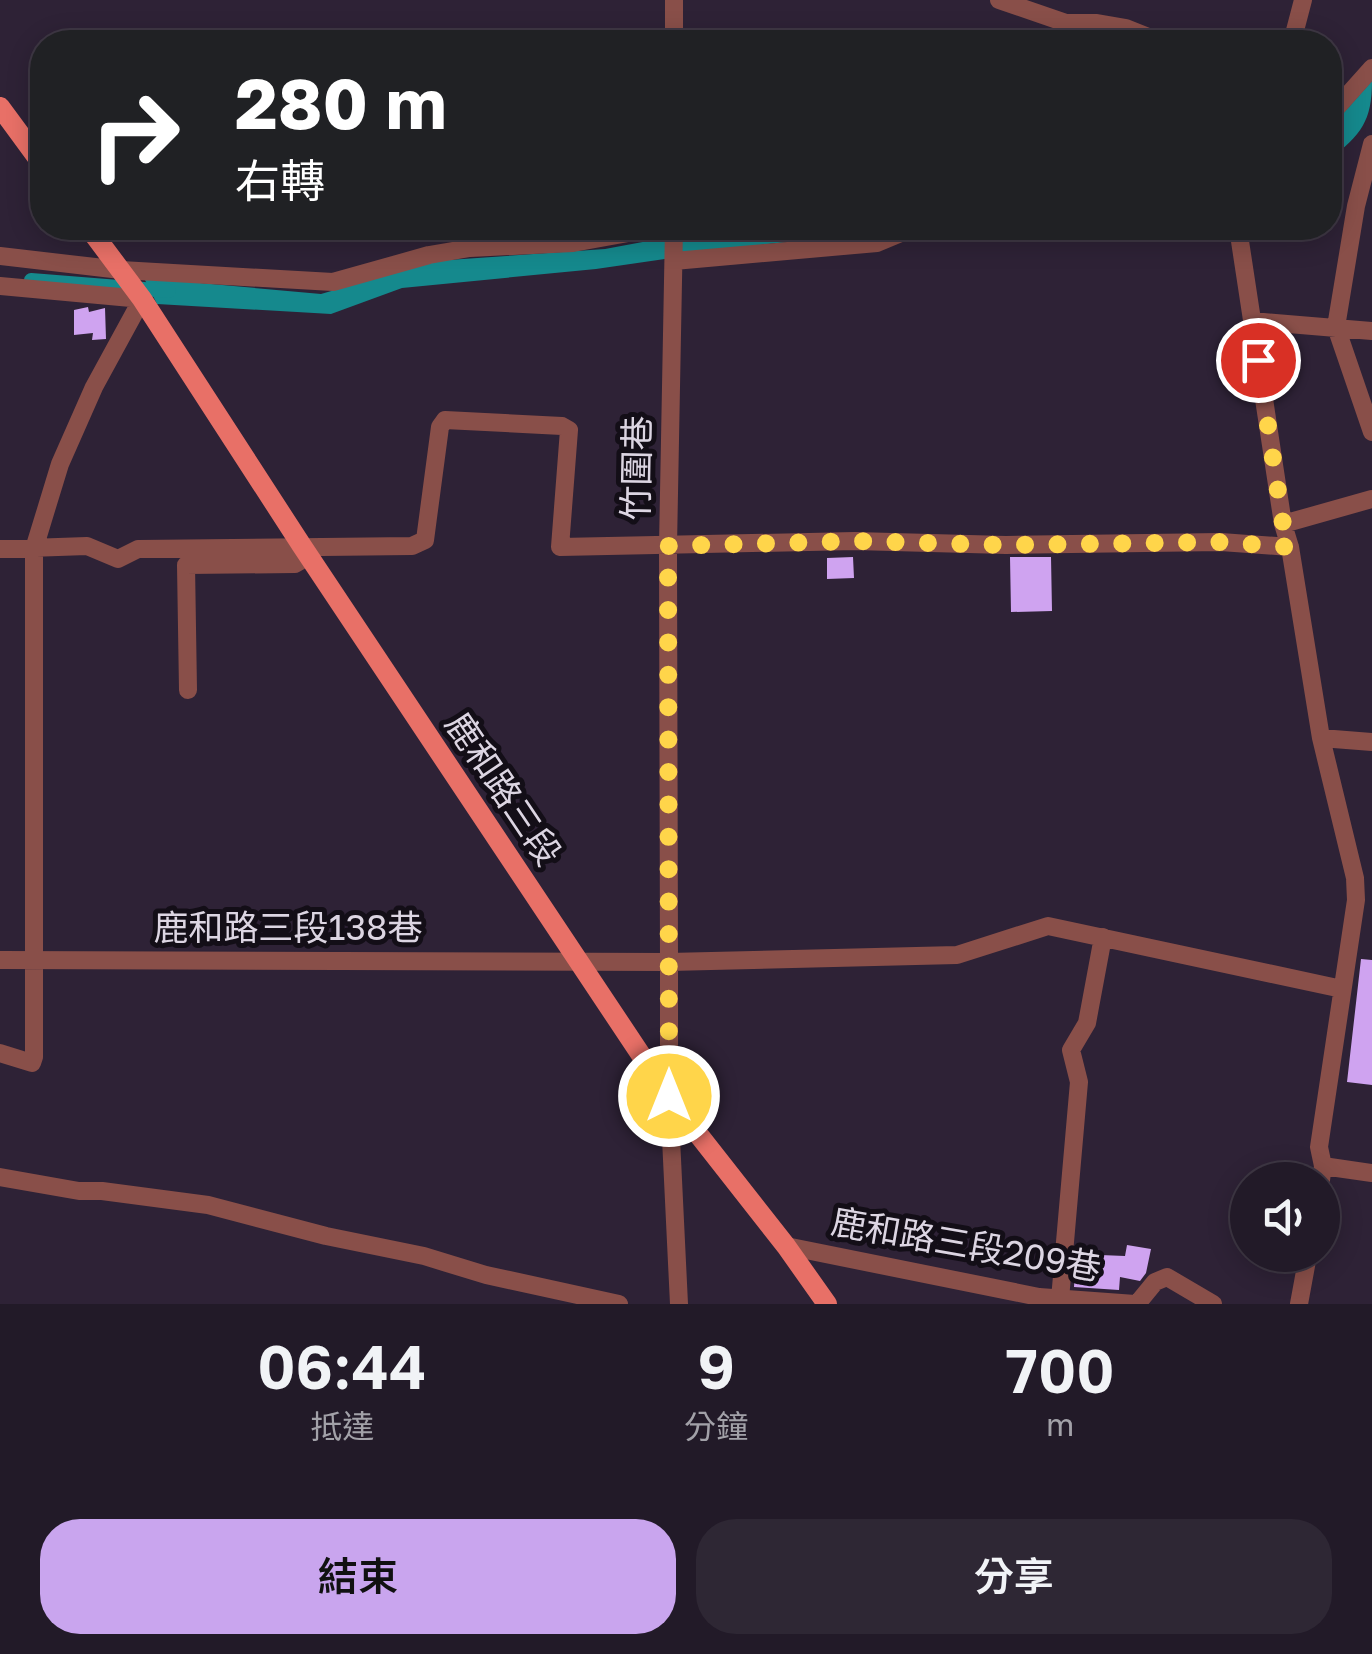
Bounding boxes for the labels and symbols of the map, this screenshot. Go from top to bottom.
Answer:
pin [1216,318,1301,403]
street label: 竹圍巷 [614,415,658,521]
street label: 鹿和路三段 [437,704,570,873]
street label: 鹿和路三段138巷 [154,906,422,948]
position arrow [617,1044,721,1148]
street label: 鹿和路三段209巷 [828,1200,1104,1288]

